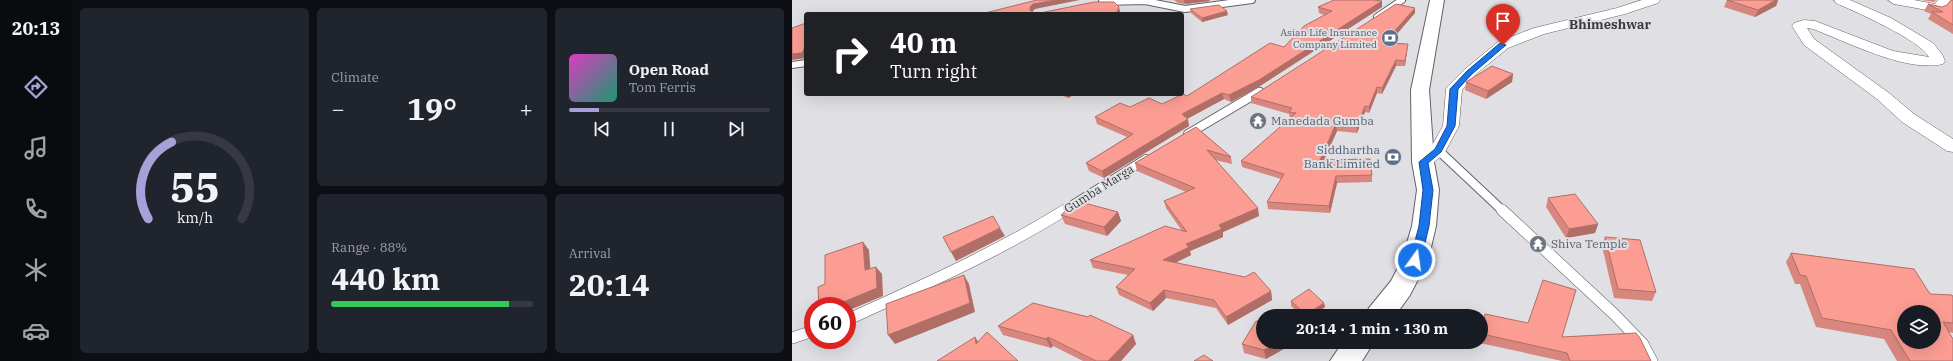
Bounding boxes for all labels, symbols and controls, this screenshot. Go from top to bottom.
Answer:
pin [1486,4,1520,45]
icon: arrive [1492,10,1514,32]
district label: Bhimeshwar [1569,16,1651,33]
text: 20:13 [12,17,60,40]
text: 40 m [890,24,957,61]
place label: Asian Life Insurance Company Limited [1280,26,1377,51]
icon: right [824,28,876,80]
bank icon: Asian Life Insurance Company Limited [1380,28,1400,48]
text: Open Road [629,60,709,79]
text: Turn right [890,60,977,83]
text: Climate [331,69,379,86]
icon: directions [22,73,50,101]
text: Tom Ferris [629,79,696,96]
text: 19° [407,89,457,128]
text: − [331,94,345,123]
text: + [519,94,533,123]
temple icon: Manedada Gumba [1248,111,1268,131]
place label: Manedada Gumba [1271,113,1375,128]
icon: previous [591,118,613,140]
icon: pause [658,118,680,140]
icon: next [725,118,747,140]
icon: music [22,134,50,162]
place label: Siddhartha Bank Limited [1304,142,1380,171]
bank icon: Siddhartha Bank Limited [1383,147,1403,167]
text: 55 [170,158,220,212]
street label: Gumba Marga [1061,161,1137,216]
icon: phone [22,195,50,223]
text: km/h [177,207,213,226]
temple icon: Shiva Temple [1528,234,1548,254]
place label: Shiva Temple [1551,236,1627,251]
text: Range · 88% [331,239,407,256]
position arrow [1394,239,1436,281]
text: Arrival [569,245,611,262]
icon: climate [22,256,50,284]
text: 440 km [331,259,440,298]
text: 20:14 [569,265,650,304]
speed limit sign: 60 [804,297,856,349]
map controls [1897,305,1941,349]
button: layers [1897,305,1941,349]
icon: car [22,317,50,345]
text: 20:14 · 1 min · 130 m [1296,319,1448,338]

